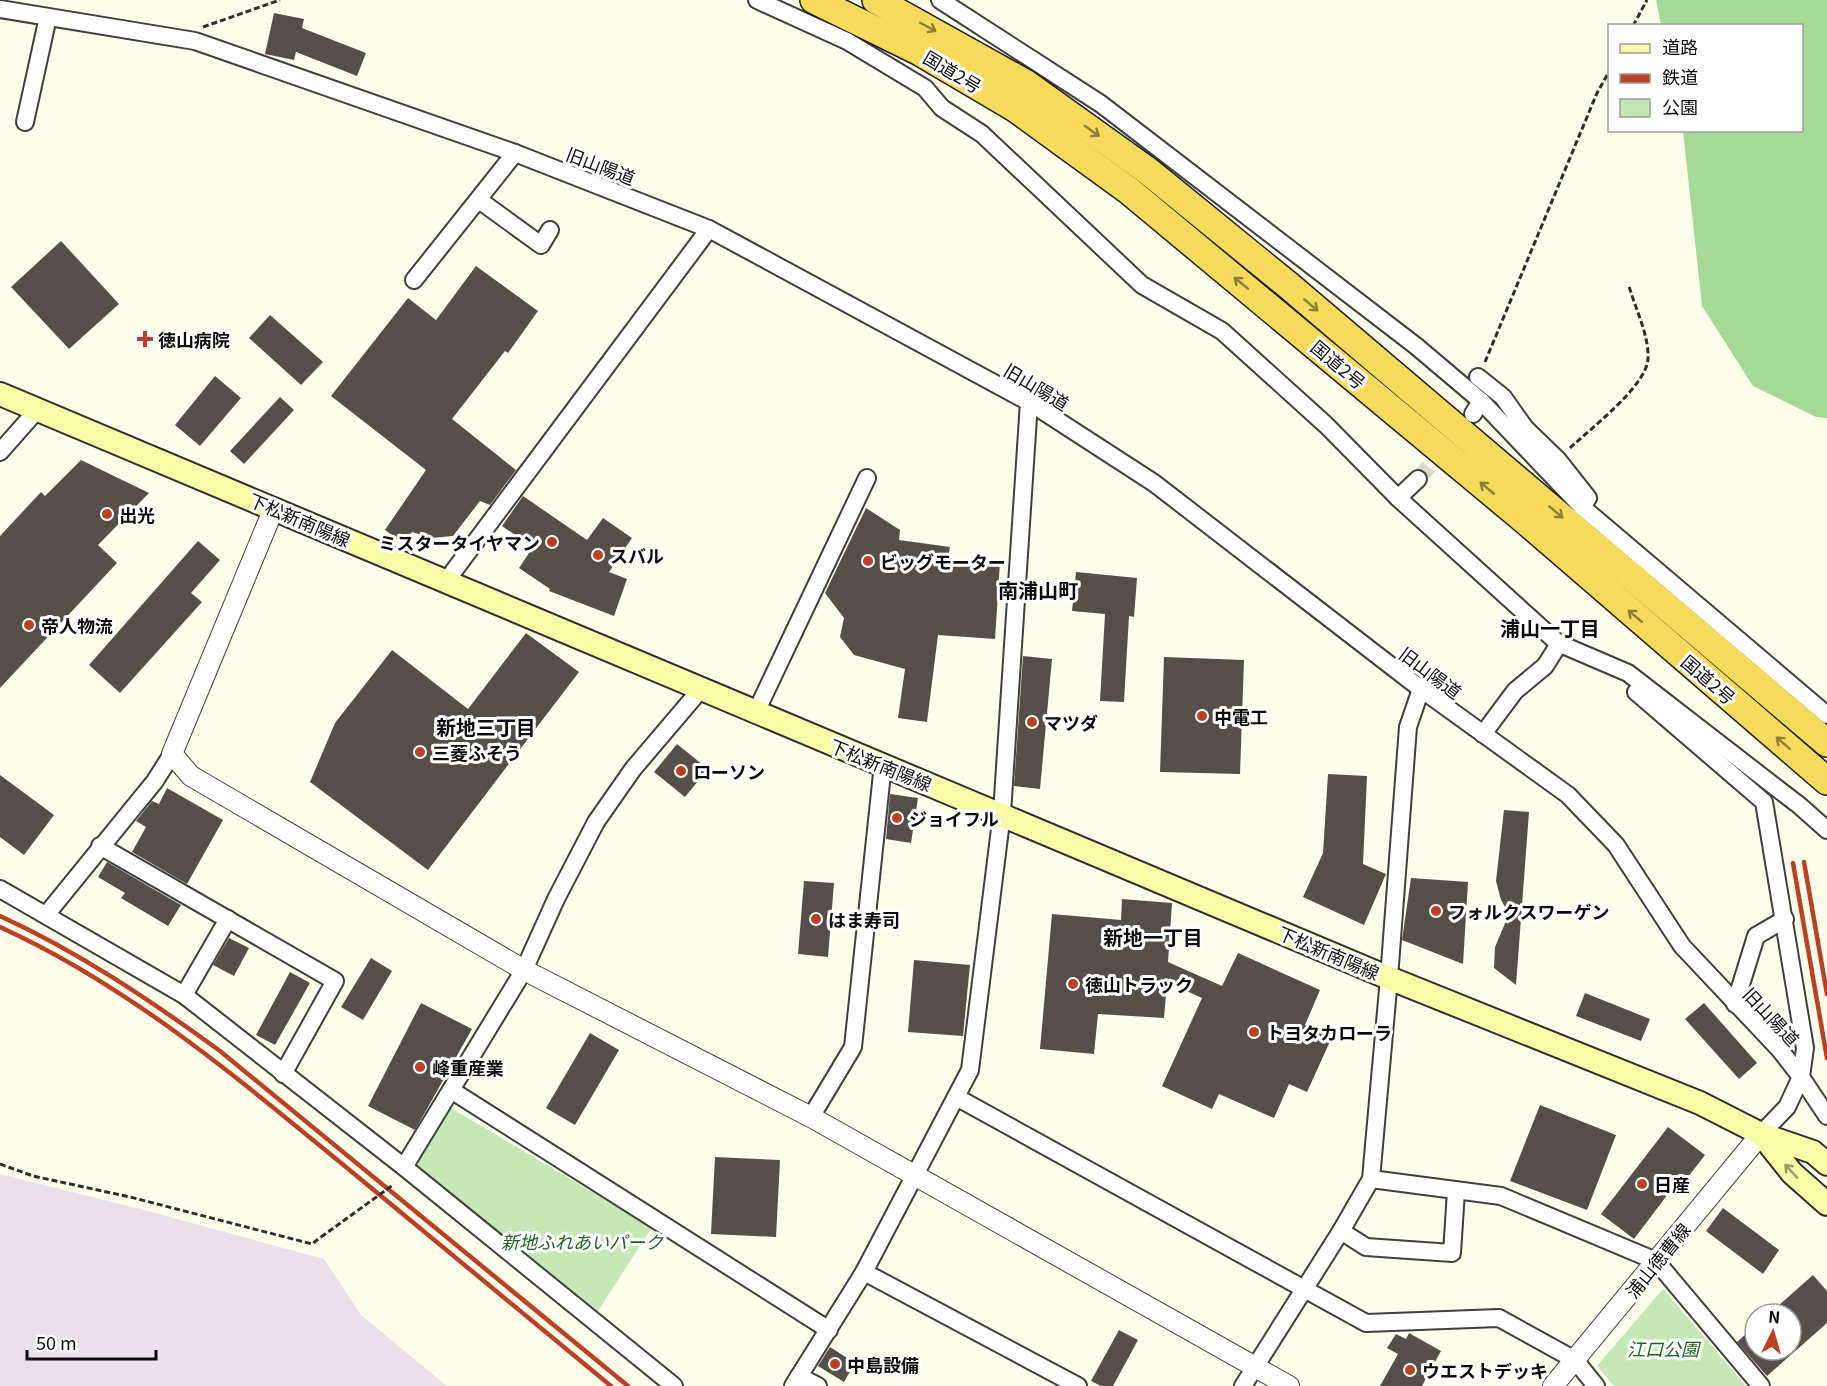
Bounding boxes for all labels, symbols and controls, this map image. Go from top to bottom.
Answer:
one-way arrow [918,22,936,33]
legend [1608,24,1803,132]
text: 道路 [1662,33,1698,59]
street label: 国道2号 [919,43,987,99]
text: 鉄道 [1662,63,1698,89]
text: 公園 [1662,93,1698,119]
one-way arrow [1084,125,1100,137]
street label: 旧山陽道 [563,140,639,190]
one-way arrow [1233,276,1249,289]
one-way arrow [1303,298,1318,312]
place label: 徳山病院 [158,326,230,352]
marker: 徳山病院 [136,330,154,348]
street label: 国道2号 [1306,333,1372,395]
street label: 旧山陽道 [999,356,1075,416]
one-way arrow [1480,482,1496,495]
street label: 下松新南陽線 [245,486,355,552]
place label: 出光 [119,501,155,527]
one-way arrow [1548,505,1563,519]
marker: 出光 [100,507,114,521]
place label: ミスタータイヤマン [379,529,540,555]
marker: ミスタータイヤマン [545,535,559,549]
place label: スバル [610,542,664,568]
marker: スバル [591,548,605,562]
place label: ビッグモーター [880,548,1006,574]
marker: ビッグモーター [861,554,875,568]
district label: 南浦山町 [998,575,1078,604]
one-way arrow [1627,609,1643,622]
place label: 帝人物流 [41,612,113,638]
district label: 浦山一丁目 [1500,613,1600,642]
marker: 帝人物流 [22,618,36,632]
street label: 旧山陽道 [1394,640,1468,704]
street label: 国道2号 [1676,648,1742,710]
place label: 中電工 [1214,703,1268,729]
place label: マツダ [1044,709,1098,735]
marker: 中電工 [1195,709,1209,723]
district label: 新地三丁目 [436,712,536,741]
marker: マツダ [1025,715,1039,729]
street label: 下松新南陽線 [826,732,936,796]
one-way arrow [1776,736,1791,750]
place label: 三菱ふそう [432,739,522,765]
marker: 三菱ふそう [413,745,427,759]
place label: ローソン [693,758,765,784]
marker: ローソン [674,764,688,778]
place label: ジョイフル [909,805,999,831]
marker: ジョイフル [890,811,904,825]
place label: フォルクスワーゲン [1448,898,1609,924]
marker: フォルクスワーゲン [1429,904,1443,918]
place label: はま寿司 [828,906,900,932]
marker: はま寿司 [809,912,823,926]
street label: 下松新南陽線 [1274,919,1384,985]
district label: 新地一丁目 [1103,922,1203,951]
place label: 徳山トラック [1085,971,1193,997]
marker: 徳山トラック [1066,977,1080,991]
street label: 旧山陽道 [1738,981,1806,1051]
place label: トヨタカローラ [1266,1019,1392,1045]
marker: トヨタカローラ [1247,1025,1261,1039]
place label: 峰重産業 [432,1054,504,1080]
marker: 峰重産業 [413,1060,427,1074]
one-way arrow [1784,1164,1799,1179]
place label: 日産 [1654,1171,1690,1197]
marker: 日産 [1635,1177,1649,1191]
street label: 浦山徳曹線 [1619,1217,1695,1303]
park label: 新地ふれあいパーク [501,1228,664,1254]
north arrow [1743,1302,1803,1362]
text: N [1767,1304,1781,1329]
scale bar [27,1323,156,1361]
text: 50 m [36,1329,77,1355]
park label: 江口公園 [1627,1335,1702,1361]
place label: 中島設備 [847,1351,919,1377]
marker: 中島設備 [828,1357,842,1371]
place label: ウエストデッキ [1422,1357,1548,1383]
marker: ウエストデッキ [1403,1363,1417,1377]

